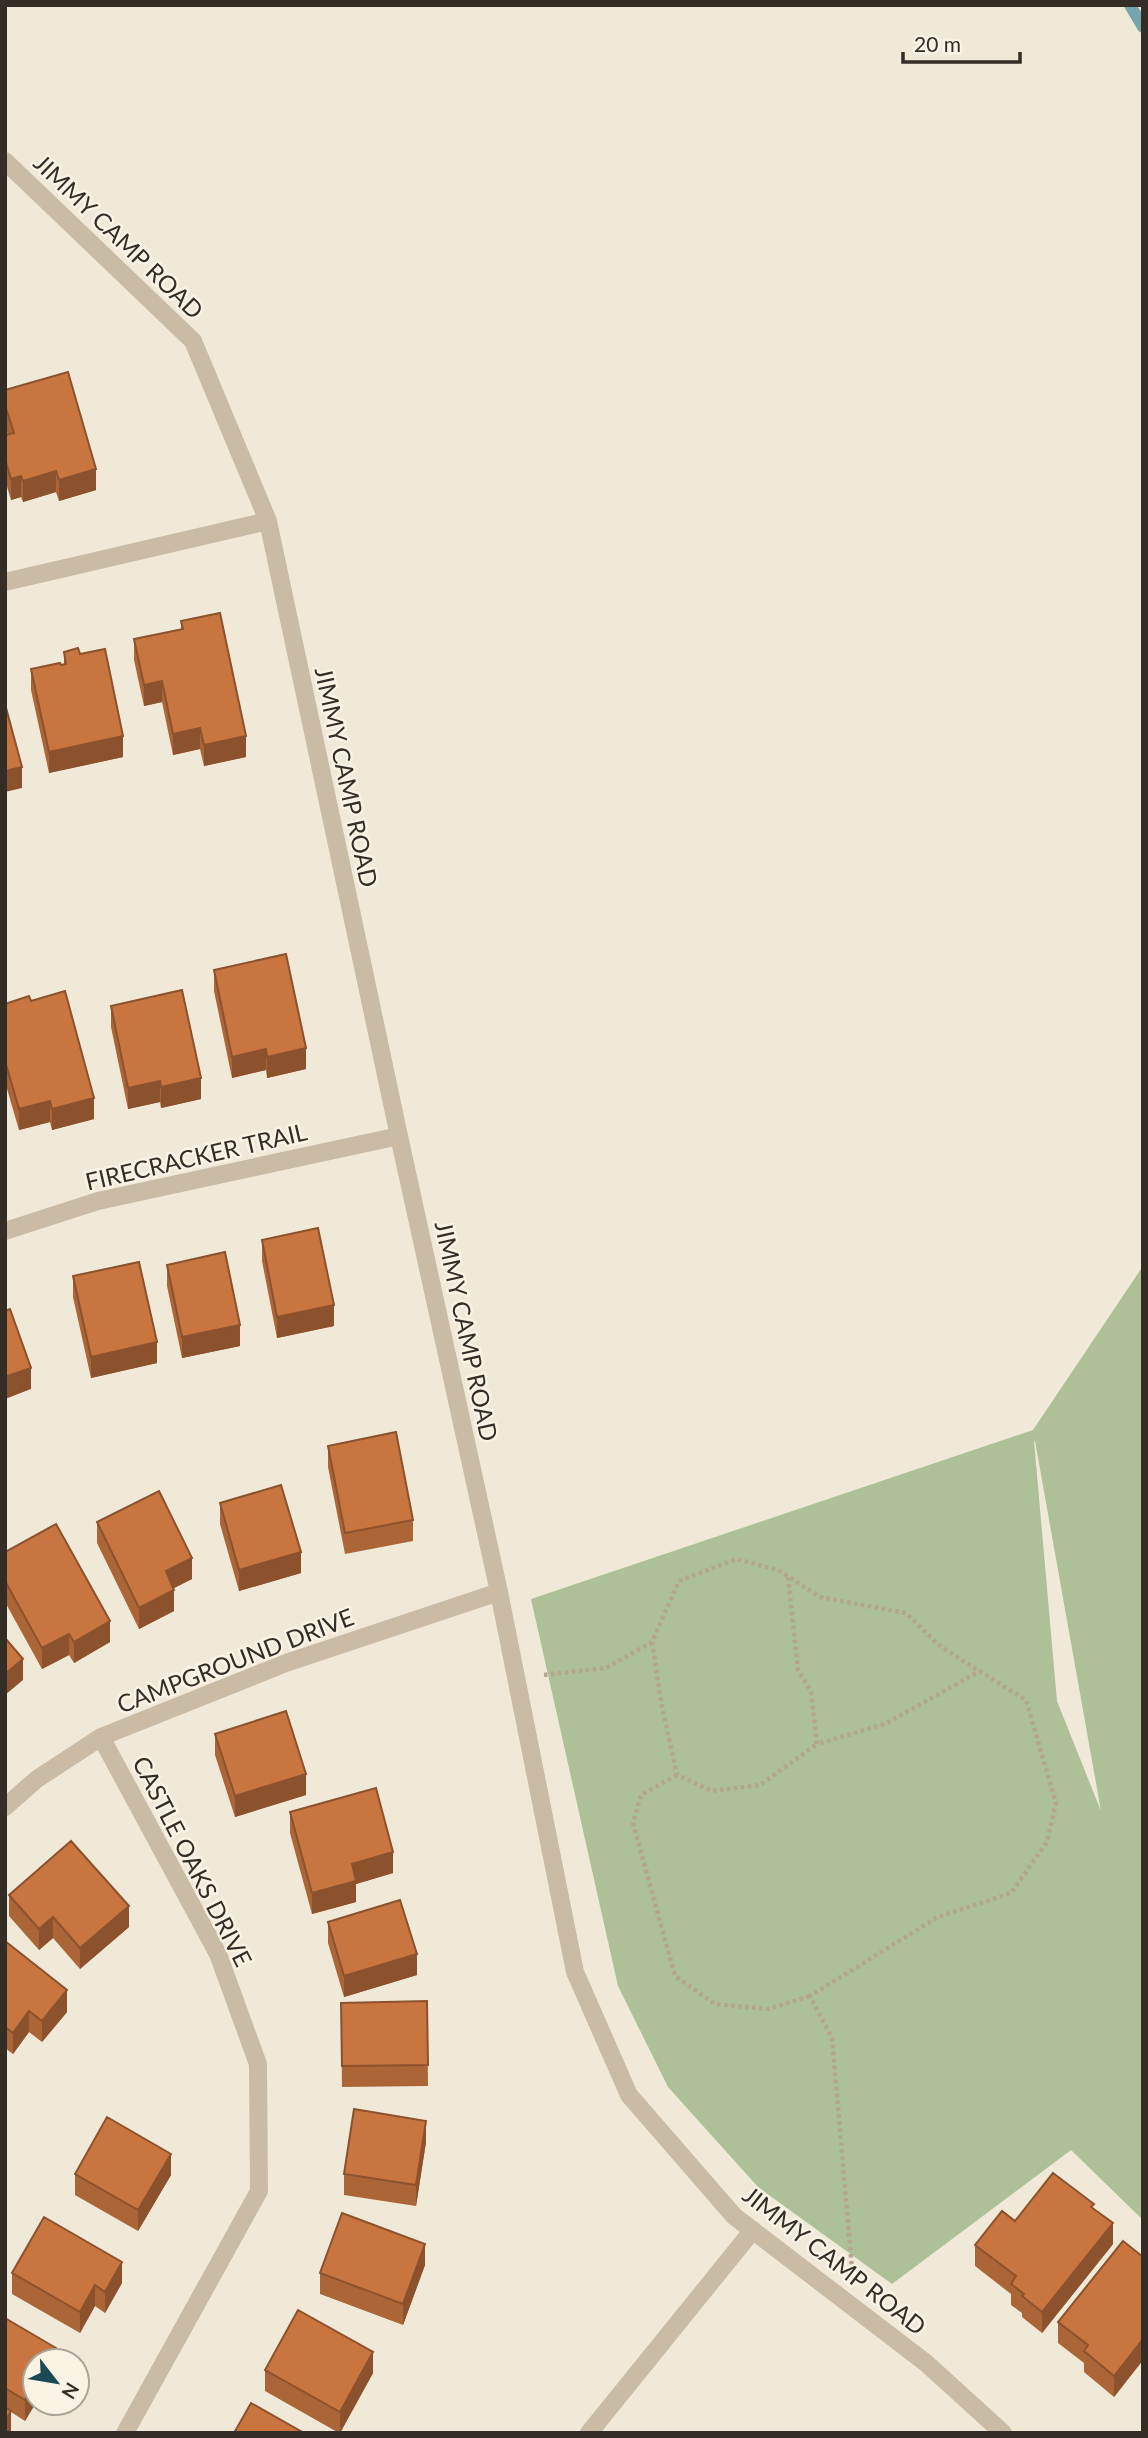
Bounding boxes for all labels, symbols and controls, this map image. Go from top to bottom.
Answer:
scale bar [903,21,1020,65]
text: 20 m [914,31,961,56]
street label: JIMMY CAMP ROAD [28,148,210,324]
street label: JIMMY CAMP ROAD [310,664,384,890]
street label: FIRECRACKER TRAIL [82,1116,310,1196]
street label: JIMMY CAMP ROAD [430,1218,504,1444]
street label: CAMPGROUND DRIVE [113,1601,357,1719]
street label: CASTLE OAKS DRIVE [127,1751,259,1971]
street label: JIMMY CAMP ROAD [738,2180,932,2340]
north arrow [21,2347,91,2417]
text: N [57,2379,85,2403]

